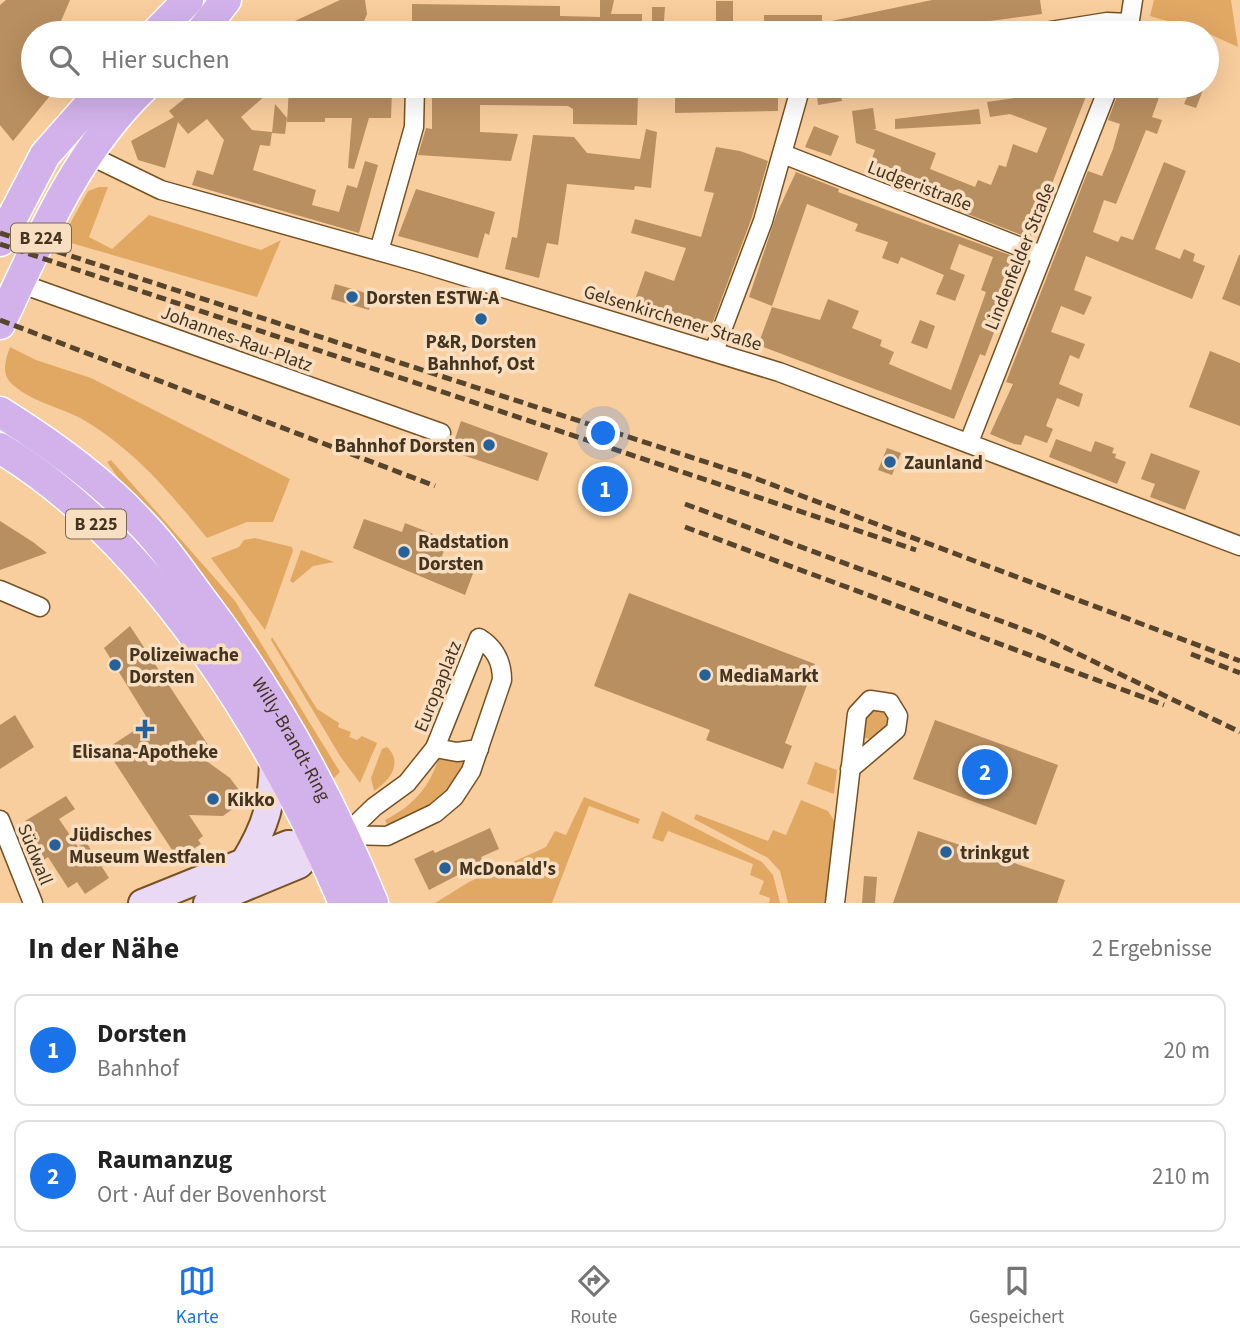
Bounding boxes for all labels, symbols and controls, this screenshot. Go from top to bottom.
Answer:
search box [21,21,1219,98]
icon: search [45,41,83,79]
text: Hier suchen [101,41,230,78]
street label: Ludgeristraße [863,154,976,219]
street label: Lindenfelder Straße [978,179,1062,334]
road number: B 224 [11,224,71,252]
street label: Gelsenkirchener Straße [580,278,765,358]
place label: Dorsten ESTW-A [366,285,499,312]
marker: Dorsten ESTW-A [344,289,360,305]
street label: Johannes-Rau-Platz [157,299,316,379]
marker: P&R, Dorsten Bahnhof, Ost [473,311,489,327]
place label: P&R, Dorsten Bahnhof, Ost [426,329,536,378]
your location [586,416,620,450]
place label: Bahnhof Dorsten [335,433,475,460]
marker: Bahnhof Dorsten [481,437,497,453]
place label: Zaunland [904,450,983,477]
marker: Zaunland [882,454,898,470]
pin: 1 [582,463,628,515]
road number: B 225 [66,510,126,538]
place label: Radstation Dorsten [418,529,509,578]
marker: Radstation Dorsten [396,544,412,560]
street label: Europaplatz [408,637,469,736]
place label: Polizeiwache Dorsten [129,642,239,691]
marker: Polizeiwache Dorsten [107,657,123,673]
place label: MediaMarkt [719,663,819,690]
marker: MediaMarkt [697,667,713,683]
street label: Willy-Brandt-Ring [244,672,337,807]
marker: Elisana-Apotheke [137,721,153,737]
place label: Elisana-Apotheke [72,739,218,766]
pin: 2 [962,746,1008,798]
place label: Kikko [227,787,275,814]
marker: Kikko [205,791,221,807]
street label: Südwall [10,820,59,889]
place label: Jüdisches Museum Westfalen [69,822,226,871]
marker: Jüdisches Museum Westfalen [47,837,63,853]
place label: trinkgut [960,840,1029,867]
marker: trinkgut [938,844,954,860]
place label: McDonald's [459,856,556,883]
marker: McDonald's [437,860,453,876]
text: In der Nähe [28,927,179,970]
text: 2 Ergebnisse [1092,932,1212,965]
text: Dorsten [97,1015,187,1052]
text: 1 [47,1034,59,1067]
text: 20 m [1163,1034,1210,1067]
text: Bahnhof [97,1052,179,1085]
text: Raumanzug [97,1141,232,1178]
text: 2 [47,1160,59,1193]
text: 210 m [1152,1160,1210,1193]
text: Ort · Auf der Bovenhorst [97,1178,326,1211]
tab: Karte [176,1262,219,1331]
tab: Route [570,1262,617,1331]
tab: Gespeichert [969,1262,1064,1331]

